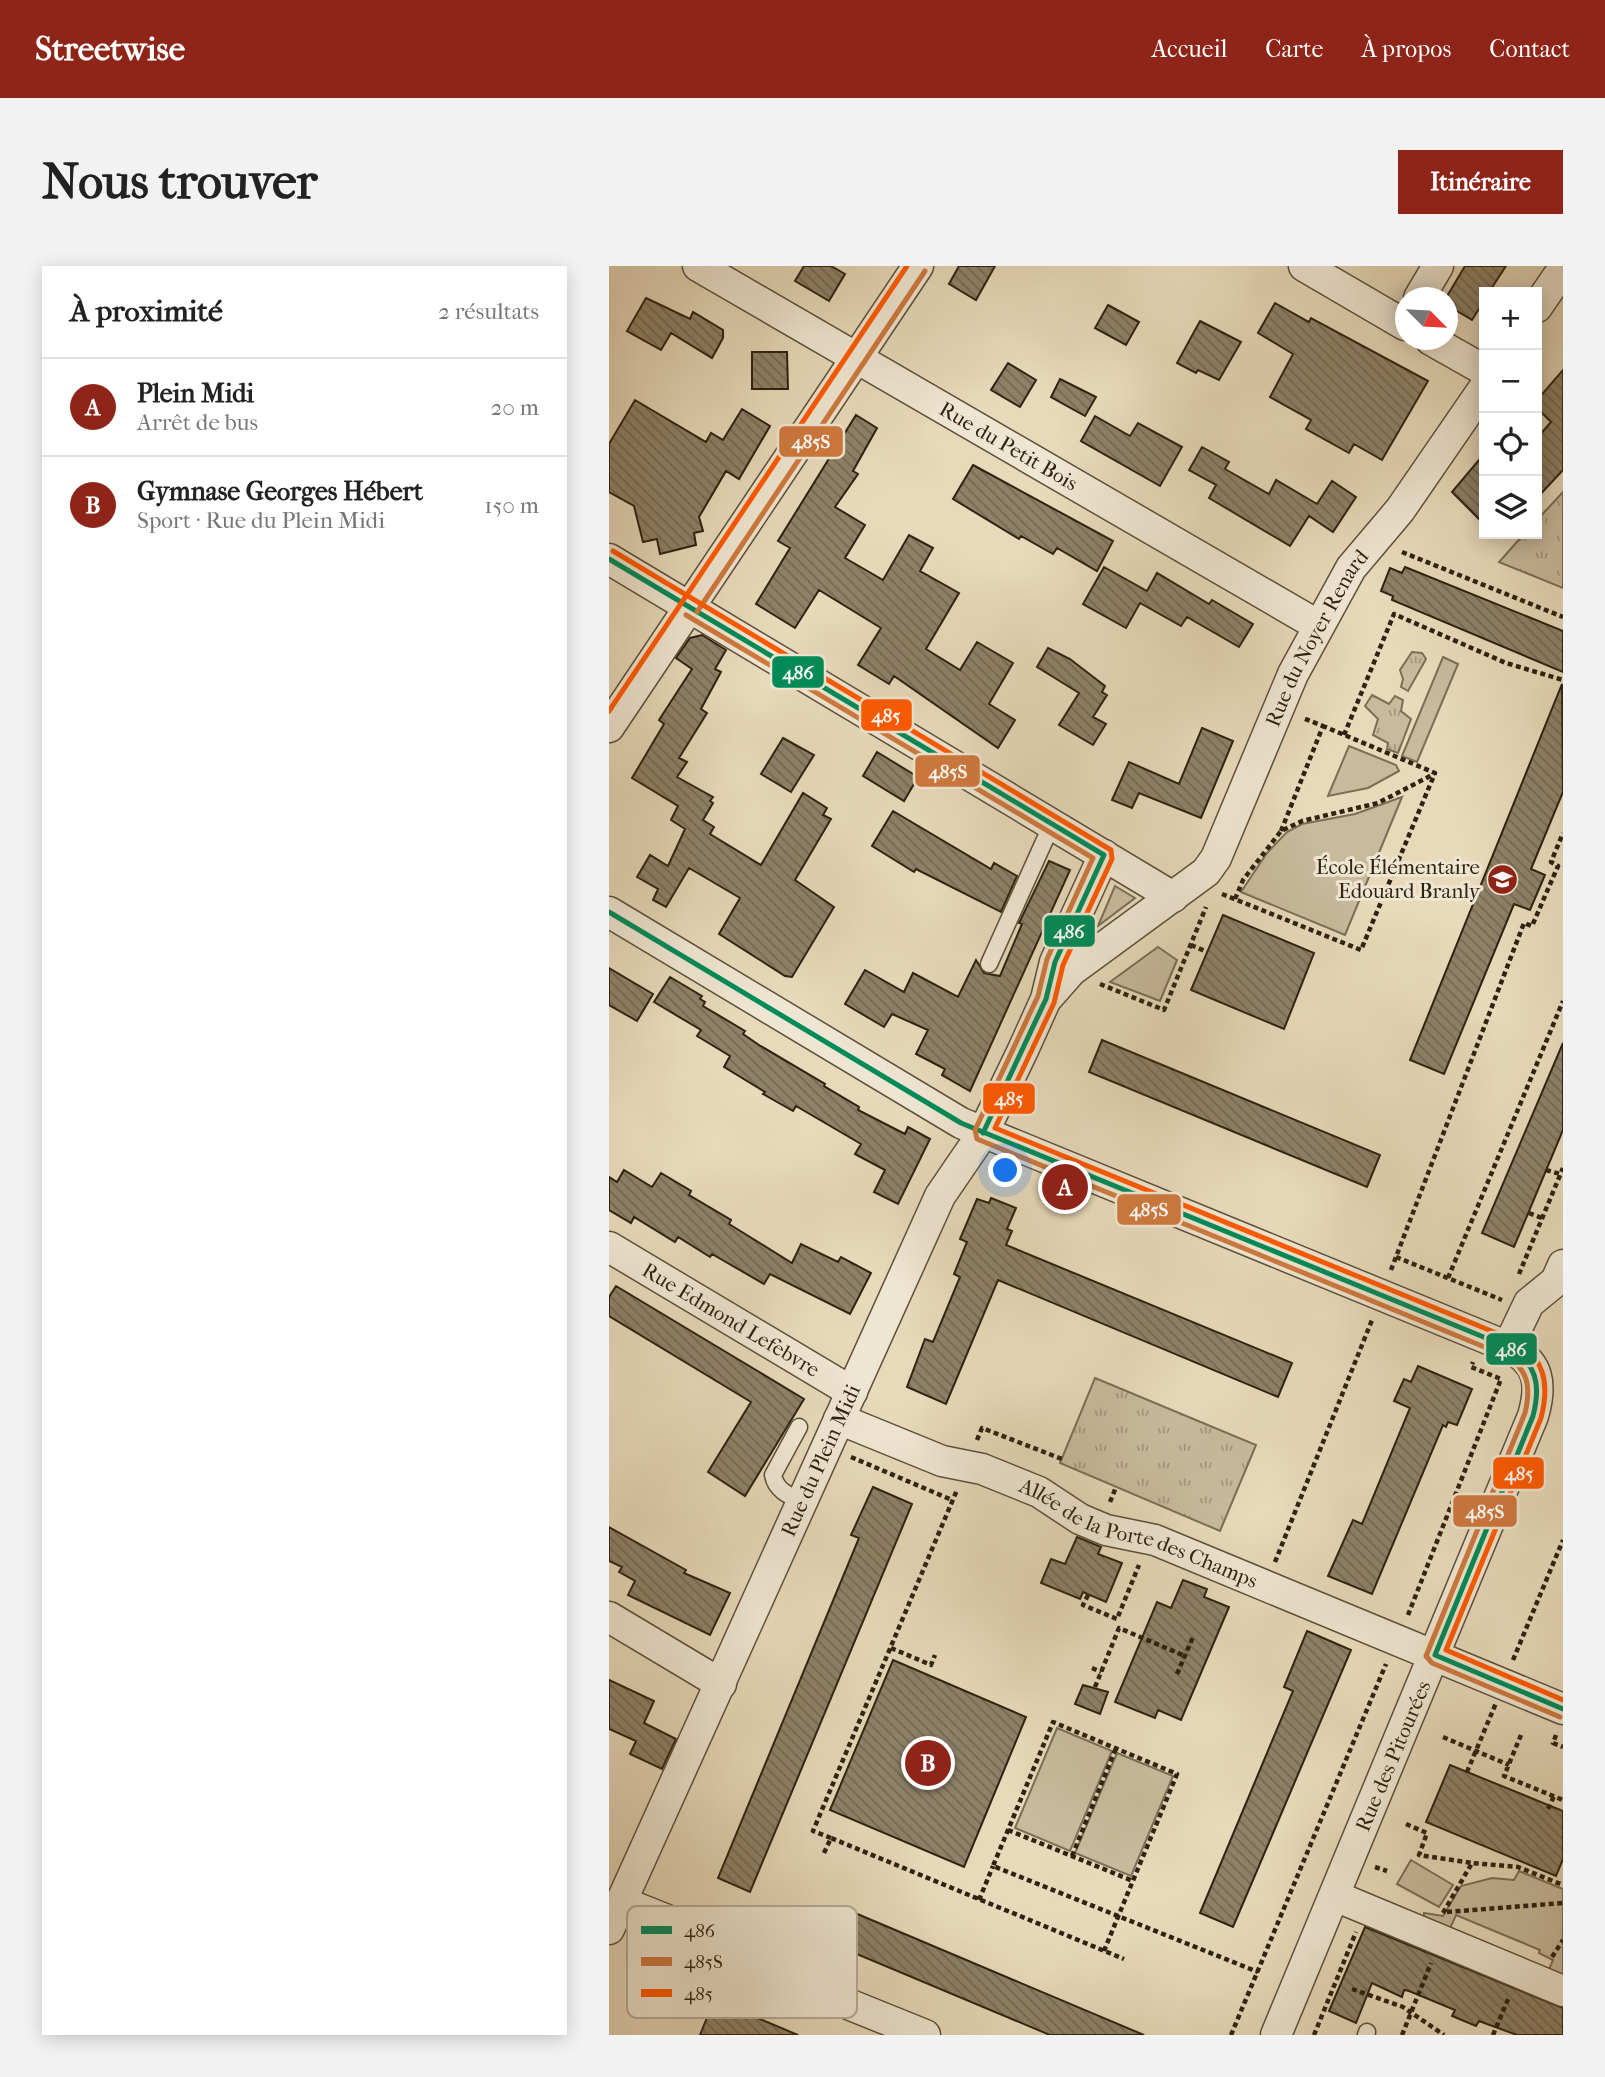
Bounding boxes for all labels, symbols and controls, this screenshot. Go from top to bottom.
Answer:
text: Streetwise [35,30,185,69]
text: Accueil [1152,35,1227,63]
text: Carte [1265,35,1323,63]
text: À propos [1361,35,1451,63]
text: Contact [1489,35,1570,63]
button: Itinéraire [1398,150,1563,214]
text: Nous trouver [42,153,317,211]
north arrow [1395,287,1458,350]
map controls [1479,287,1542,539]
button: + [1479,287,1542,350]
text: À proximité [70,294,223,329]
text: 2 résultats [438,298,539,325]
button: − [1479,350,1542,413]
text: Plein Midi [137,378,254,409]
text: A [86,394,100,421]
text: 20 m [490,394,539,421]
street label: Rue du Petit Bois [935,397,1082,496]
text: Arrêt de bus [137,409,258,436]
button: locate [1479,413,1542,476]
line badge: 485S [778,425,844,458]
text: 485S [791,431,831,453]
text: Gymnase Georges Hébert [137,476,423,507]
button: layers [1479,476,1542,539]
text: B [86,492,100,519]
text: 150 m [484,492,539,519]
text: Sport · Rue du Plein Midi [137,507,385,534]
street label: Rue du Noyer Renard [1260,544,1374,730]
line badge: 486 [771,655,825,689]
text: 486 [781,662,814,684]
line badge: 485 [860,698,913,732]
text: 485 [871,705,900,727]
line badge: 485S [914,754,981,788]
text: 485S [928,761,968,783]
place label: École Élémentaire Edouard Branly [1316,855,1481,903]
school or university icon: École Élémentaire Edouard Branly [1486,862,1520,896]
line badge: 486 [1043,914,1096,948]
text: 486 [1052,921,1085,943]
line badge: 485 [982,1082,1036,1115]
text: 485 [994,1088,1023,1110]
your location [988,1153,1022,1187]
pin: A [1042,1161,1088,1213]
line badge: 485S [1116,1193,1182,1226]
text: 485S [1129,1199,1169,1221]
street label: Rue Edmond Lefebvre [638,1258,824,1382]
line badge: 486 [1485,1332,1538,1366]
text: 486 [1494,1339,1527,1361]
street label: Rue du Plein Midi [776,1381,865,1540]
line badge: 485 [1492,1456,1545,1490]
text: 485 [1504,1463,1533,1485]
street label: Allée de la Porte des Champs [1015,1473,1261,1593]
line badge: 485S [1452,1494,1518,1528]
text: 485S [1465,1501,1505,1523]
street label: Rue des Pitourées [1350,1677,1436,1835]
pin: B [905,1737,951,1789]
legend [627,1906,857,2018]
text: 486 [684,1920,716,1942]
text: 485S [684,1951,723,1973]
text: 485 [684,1983,713,2005]

